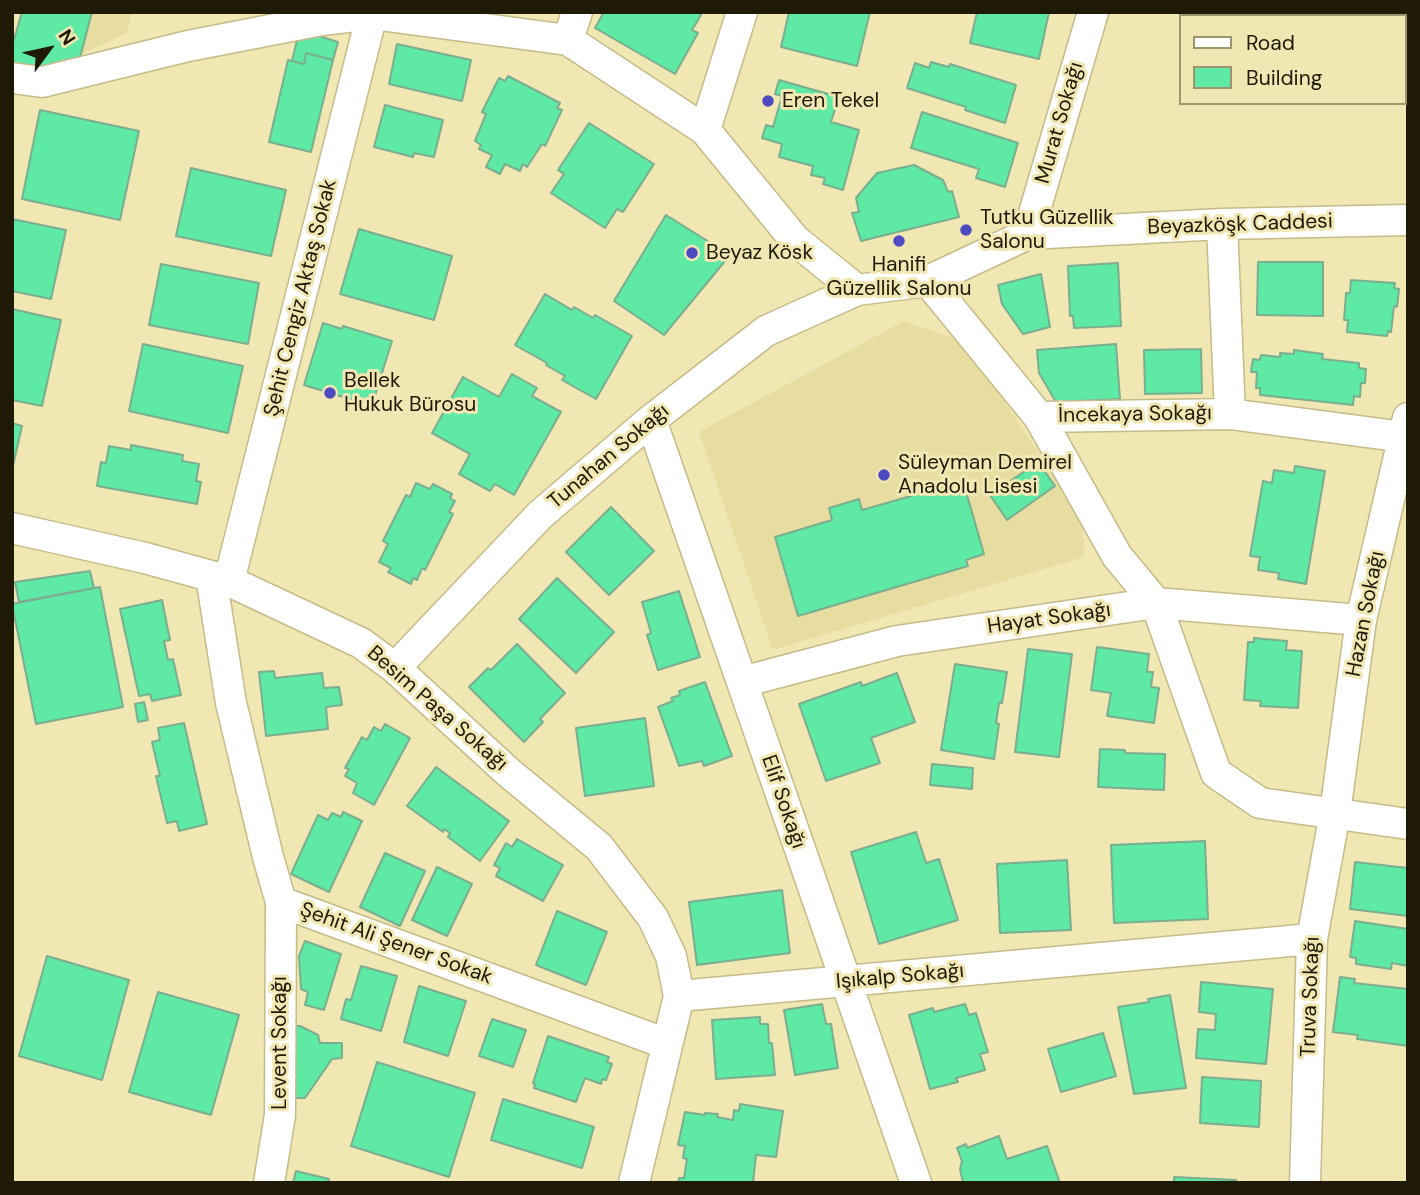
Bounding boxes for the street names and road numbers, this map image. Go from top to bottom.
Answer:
street label: Murat Sokağı [1031,59,1089,187]
street label: Şehit Cengiz Aktaş Sokak [259,177,343,419]
street label: Beyazköşk Caddesi [1147,209,1333,241]
street label: Tunahan Sokağı [543,399,675,515]
street label: İncekaya Sokağı [1058,401,1212,429]
street label: Hazan Sokağı [1341,549,1391,679]
street label: Hayat Sokağı [986,598,1112,640]
street label: Besim Paşa Sokağı [362,641,512,777]
street label: Elif Sokağı [755,752,811,852]
street label: Şehit Ali Şener Sokak [296,897,496,991]
street label: Truva Sokağı [1296,936,1326,1058]
street label: Işıkalp Sokağı [835,959,965,995]
street label: Levent Sokağı [267,976,293,1110]

